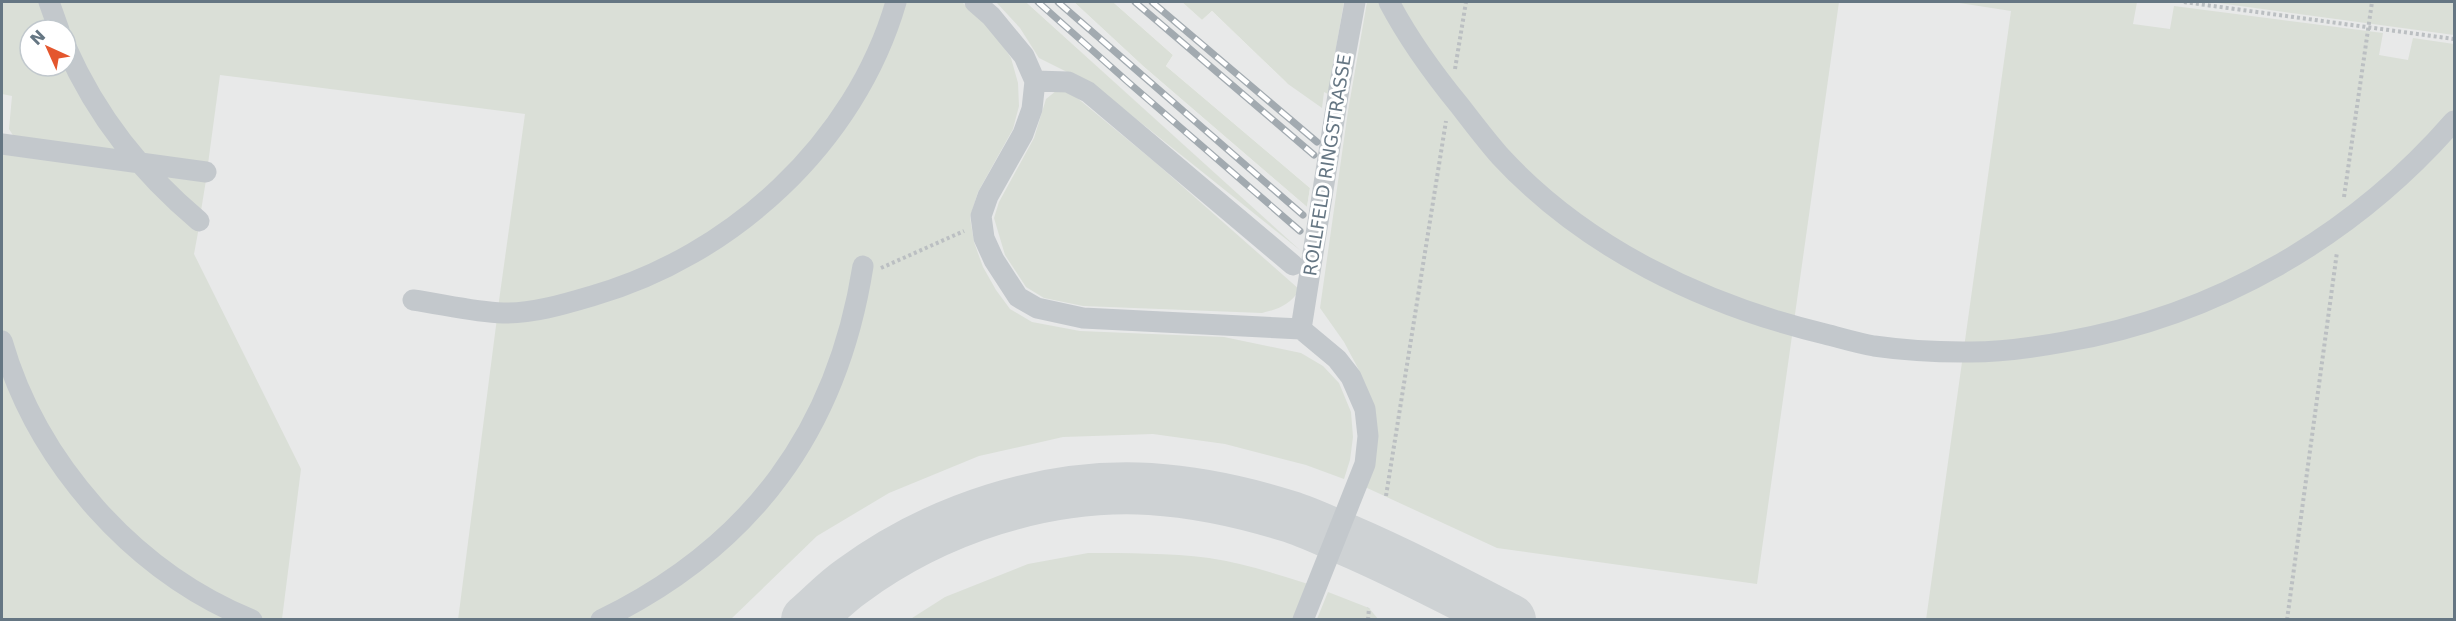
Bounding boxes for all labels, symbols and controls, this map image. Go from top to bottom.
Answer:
north arrow [18,18,78,78]
text: N [26,26,49,49]
street label: ROLLFELD RINGSTRASSE [1299,53,1355,277]

